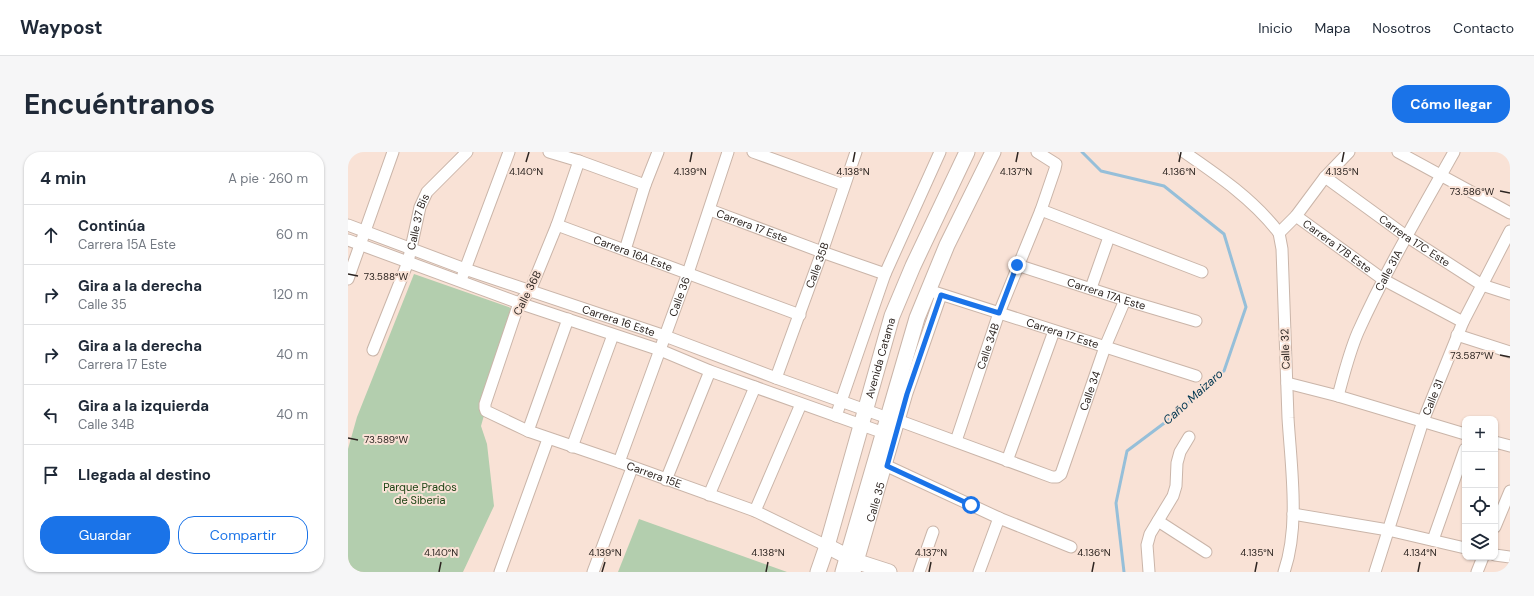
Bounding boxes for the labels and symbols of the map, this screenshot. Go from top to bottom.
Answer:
text: 4.140°N [509,165,543,178]
text: 4.139°N [673,165,707,178]
text: 4.138°N [836,165,870,178]
text: 4.137°N [1000,165,1032,178]
text: 4.136°N [1162,165,1196,178]
text: 4.135°N [1325,165,1359,178]
text: 73.586°W [1450,185,1495,198]
street label: Calle 37 Bis [404,191,432,251]
street label: Carrera 17 Este [714,206,790,246]
street label: Carrera 17C Este [1376,212,1453,270]
street label: Carrera 17B Este [1300,216,1374,276]
street label: Carrera 16A Este [592,232,674,274]
street label: Calle 35B [802,240,832,290]
street label: Calle 31A [1372,247,1405,293]
route end [1008,256,1026,274]
street label: Calle 36B [510,268,544,318]
text: 73.588°W [364,270,408,283]
street label: Calle 36 [666,275,693,319]
street label: Carrera 17A Este [1065,275,1147,313]
street label: Carrera 16 Este [580,302,657,339]
street label: Carrera 17 Este [1025,315,1101,351]
street label: Avenida Catama [862,316,898,400]
street label: Calle 34B [974,321,1002,371]
street label: Calle 32 [1277,328,1293,370]
text: 73.587°W [1450,349,1494,362]
water label: Caño Maizaro [1159,366,1227,428]
street label: Calle 34 [1076,369,1103,413]
street label: Calle 31 [1419,377,1446,417]
text: 73.589°W [364,433,408,446]
street label: Carrera 15E [625,458,684,491]
park label: Parque Prados de Siberia [383,480,457,507]
street label: Calle 35 [863,480,888,524]
route start [962,496,980,514]
text: 4.140°N [424,546,458,559]
text: 4.139°N [588,546,622,559]
text: 4.138°N [751,546,785,559]
text: 4.137°N [915,546,947,559]
text: 4.136°N [1077,546,1111,559]
text: 4.135°N [1240,546,1274,559]
text: 4.134°N [1403,546,1437,559]

